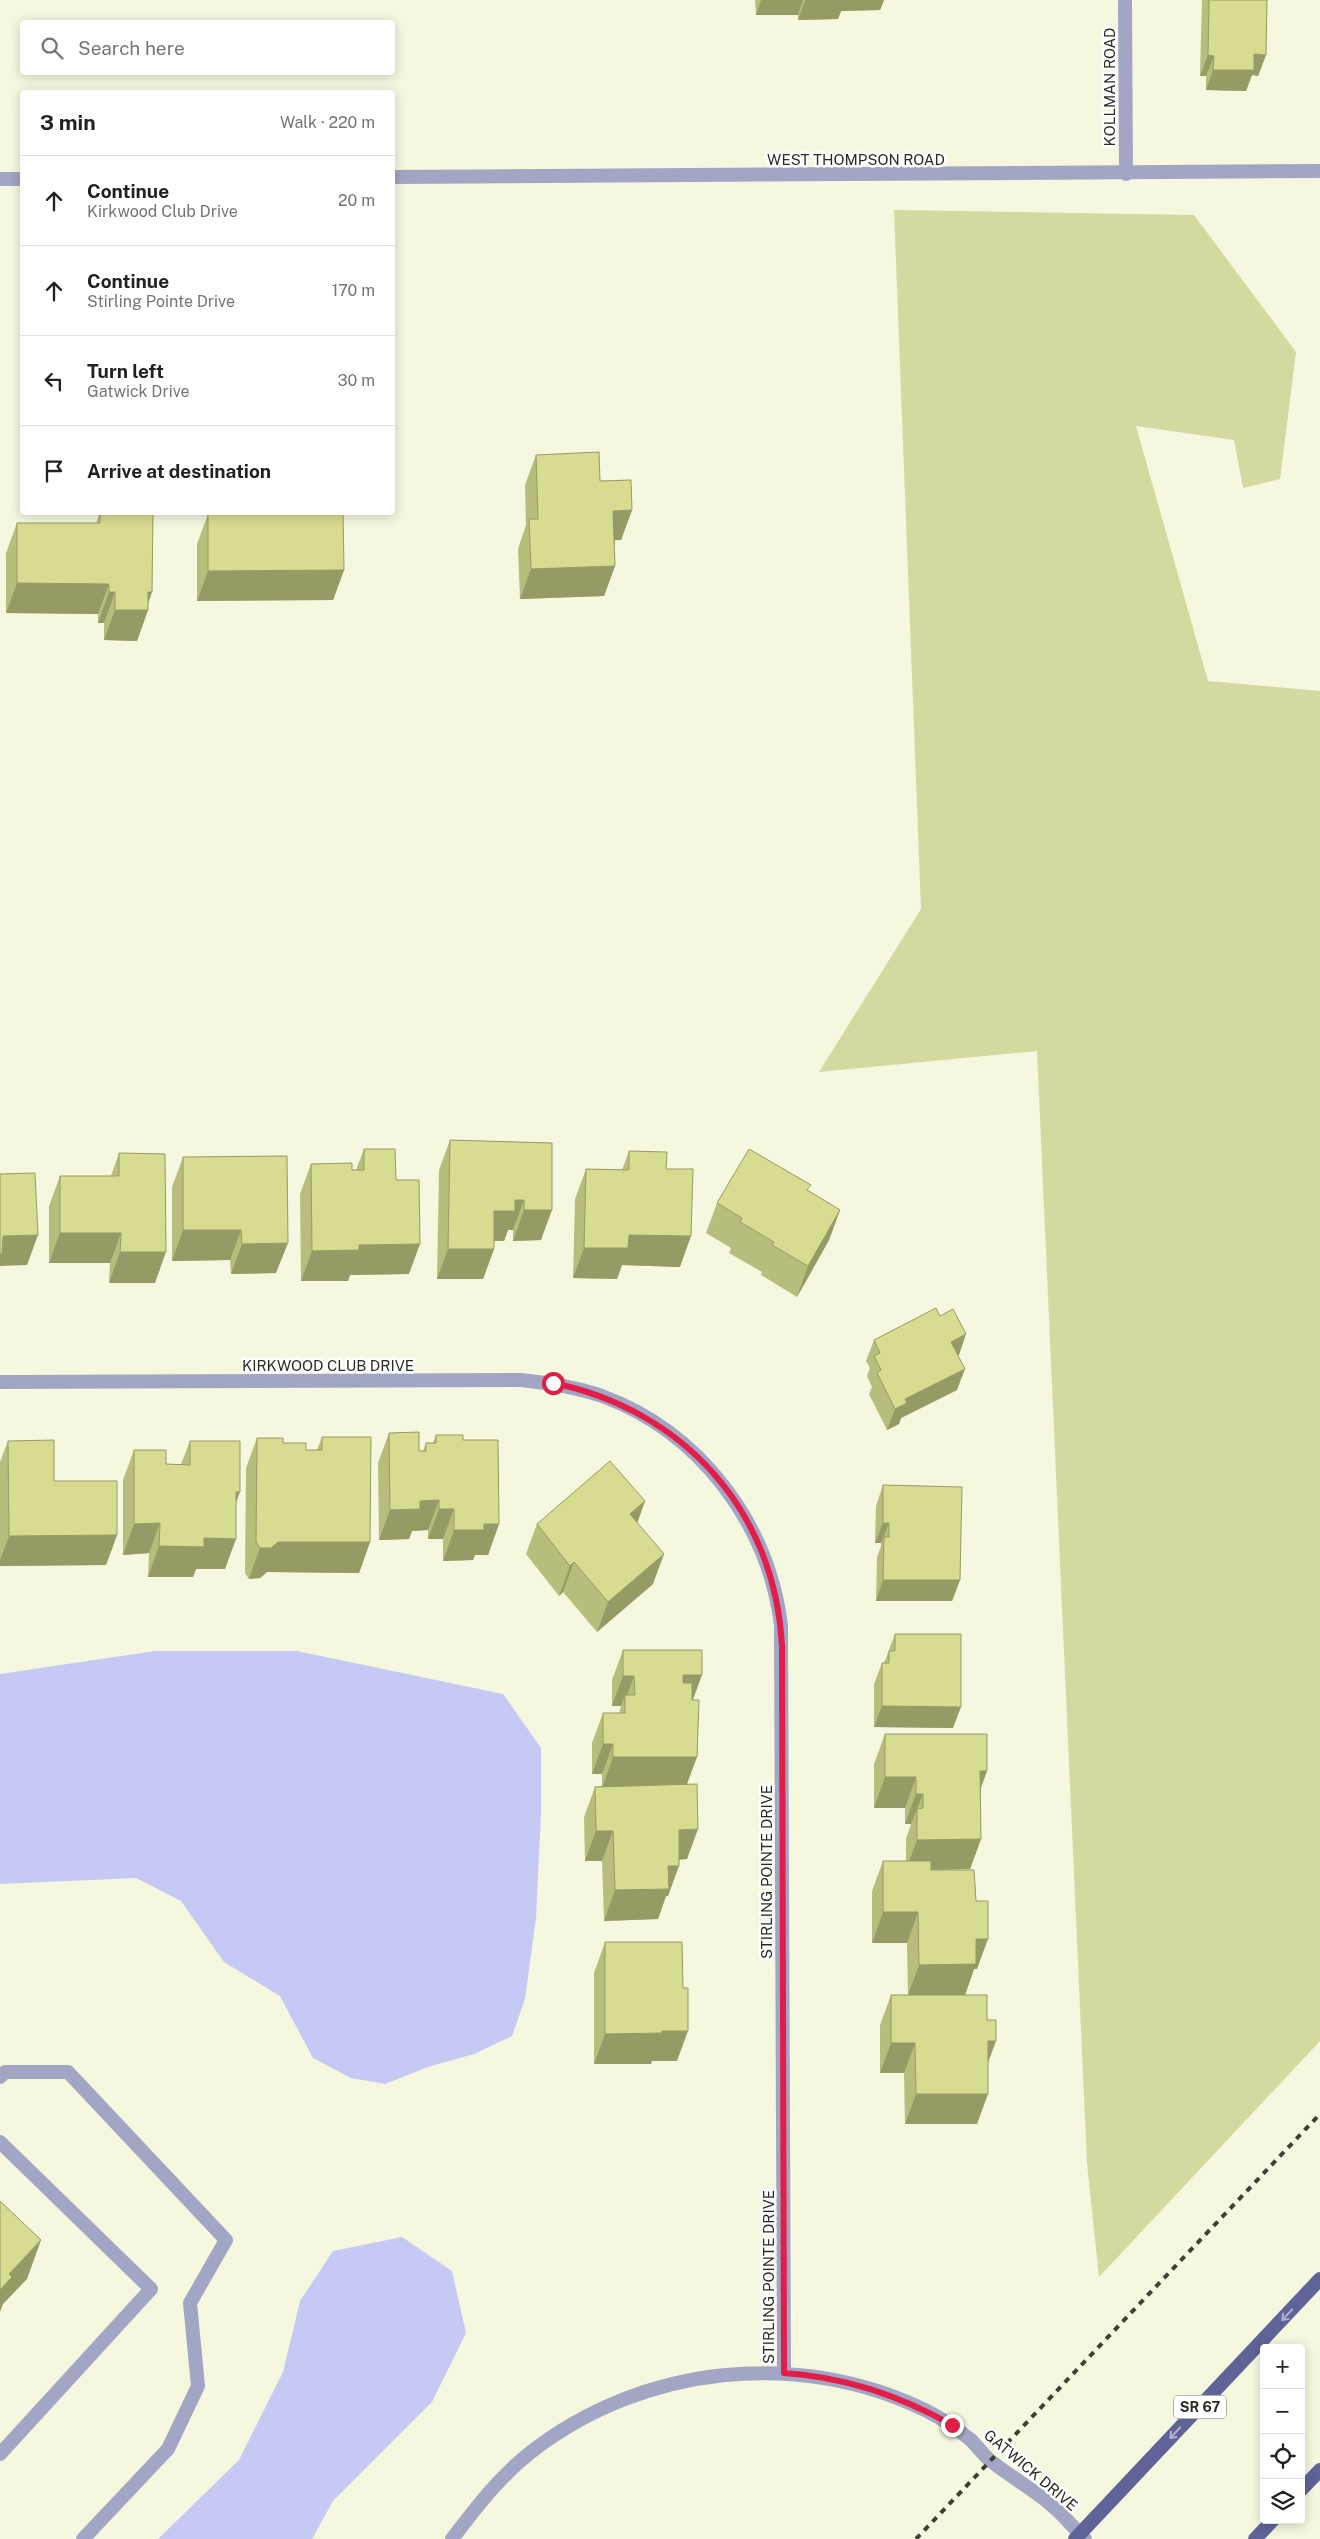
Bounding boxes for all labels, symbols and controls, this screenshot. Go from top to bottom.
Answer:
search box [20,20,395,75]
street label: KOLLMAN ROAD [1101,28,1118,146]
icon: search [38,34,66,62]
text: Search here [78,37,185,59]
text: 3 min [40,110,96,135]
text: Walk · 220 m [280,113,375,132]
street label: WEST THOMPSON ROAD [767,151,945,168]
text: Continue [87,180,169,202]
icon: ahead [40,187,68,215]
text: 20 m [338,191,375,210]
text: Kirkwood Club Drive [87,202,238,221]
text: Continue [87,270,169,292]
icon: ahead [40,277,68,305]
text: 170 m [332,281,375,300]
text: Stirling Pointe Drive [87,292,235,311]
text: Turn left [87,360,164,382]
icon: left [40,367,68,395]
text: 30 m [338,371,375,390]
text: Gatwick Drive [87,382,190,401]
icon: arrive [40,457,68,485]
text: Arrive at destination [87,460,271,482]
street label: KIRKWOOD CLUB DRIVE [242,1357,414,1374]
route start [542,1372,565,1395]
street label: STIRLING POINTE DRIVE [758,1785,775,1959]
street label: STIRLING POINTE DRIVE [760,2190,777,2364]
one-way arrow [1281,2308,1293,2321]
map controls [1260,2344,1305,2524]
button: + [1260,2344,1305,2389]
button: − [1260,2389,1305,2434]
road number: SR 67 [1174,2396,1226,2418]
route end [941,2414,964,2437]
street label: GATWICK DRIVE [981,2426,1081,2514]
one-way arrow [1169,2427,1181,2439]
button: locate [1260,2434,1305,2479]
button: layers [1260,2479,1305,2524]

